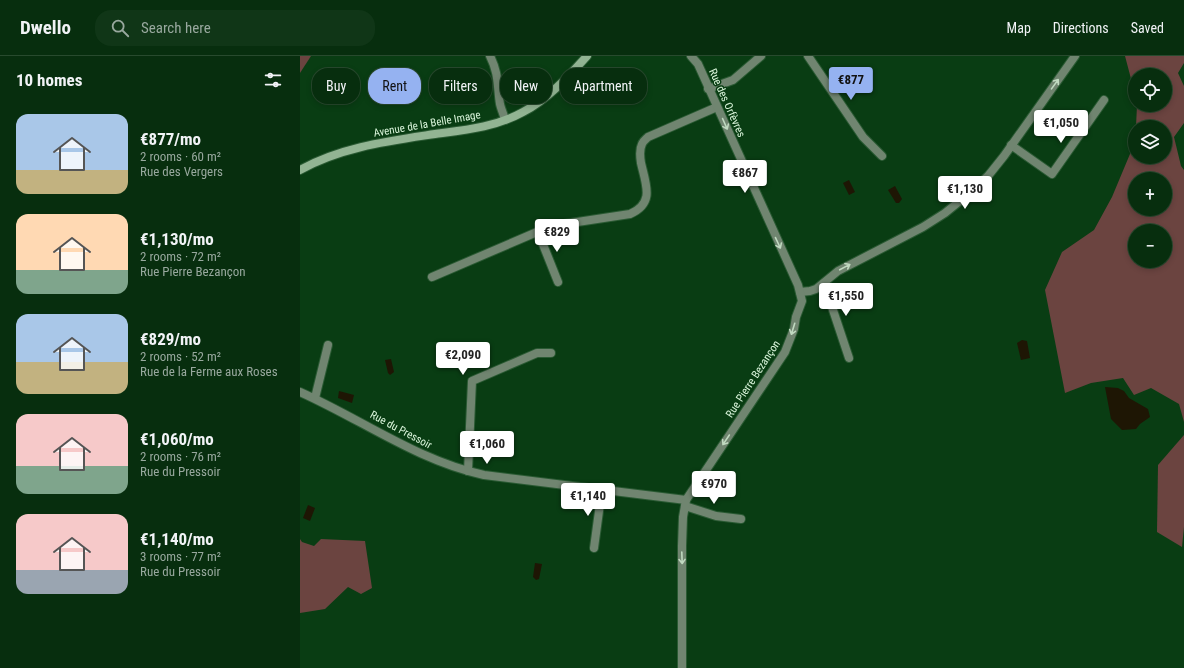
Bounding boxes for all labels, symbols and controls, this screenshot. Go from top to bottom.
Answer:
search box [95,10,375,46]
text: Dwello [20,16,71,39]
icon: search [109,17,131,39]
text: Search here [141,19,211,37]
text: Map [1007,20,1031,36]
text: Directions [1053,20,1109,36]
text: Saved [1131,20,1164,36]
street label: Rue des Orfèvres [706,67,748,139]
pin: €877 [827,67,875,101]
chip: Buy [312,68,360,104]
chip: Rent [368,68,421,104]
chip: Filters [429,68,492,104]
chip: New [500,68,552,104]
chip: Apartment [560,68,647,104]
map controls [1128,68,1172,268]
button: locate [1128,68,1172,112]
icon: filters [262,69,284,91]
text: 10 homes [16,70,82,90]
text: €877 [838,72,864,87]
one-way arrow [1051,79,1059,90]
street label: Avenue de la Belle Image [372,108,482,140]
pin: €1,050 [1028,110,1094,144]
text: €1,050 [1043,115,1079,130]
one-way arrow [722,118,729,130]
button: layers [1128,120,1172,164]
text: €877/mo [140,129,201,149]
icon: home [48,130,96,178]
text: 2 rooms · 60 m² [140,149,221,164]
pin: €867 [721,160,769,194]
text: Rue des Vergers [140,164,223,179]
text: €867 [732,165,758,180]
button: + [1128,172,1172,216]
pin: €1,130 [932,176,998,210]
text: €1,130 [947,181,983,196]
pin: €829 [533,219,581,253]
text: €829 [544,224,570,239]
button: − [1128,224,1172,268]
text: €1,130/mo [140,229,214,249]
icon: home [48,230,96,278]
one-way arrow [775,236,782,248]
text: 2 rooms · 72 m² [140,249,221,264]
one-way arrow [839,263,851,271]
text: Rue Pierre Bezançon [140,264,246,279]
pin: €1,550 [813,283,879,317]
text: €1,550 [828,288,864,303]
one-way arrow [789,323,796,336]
text: €829/mo [140,329,201,349]
icon: home [48,330,96,378]
street label: Rue Pierre Bezançon [723,338,783,420]
pin: €2,090 [430,342,496,376]
text: €2,090 [445,347,481,362]
text: 2 rooms · 52 m² [140,349,221,364]
text: Rue de la Ferme aux Roses [140,364,278,379]
street label: Rue du Pressoir [368,408,435,452]
text: €1,060/mo [140,429,214,449]
icon: home [48,430,96,478]
pin: €1,060 [454,431,520,465]
one-way arrow [722,434,730,445]
text: €1,060 [469,436,505,451]
text: 2 rooms · 76 m² [140,449,221,464]
text: Rue du Pressoir [140,464,220,479]
pin: €970 [690,471,738,505]
text: €970 [701,476,727,491]
pin: €1,140 [555,483,621,517]
text: €1,140 [570,488,606,503]
text: €1,140/mo [140,529,214,549]
icon: home [48,530,96,578]
text: 3 rooms · 77 m² [140,549,221,564]
one-way arrow [679,551,686,564]
text: Rue du Pressoir [140,564,220,579]

